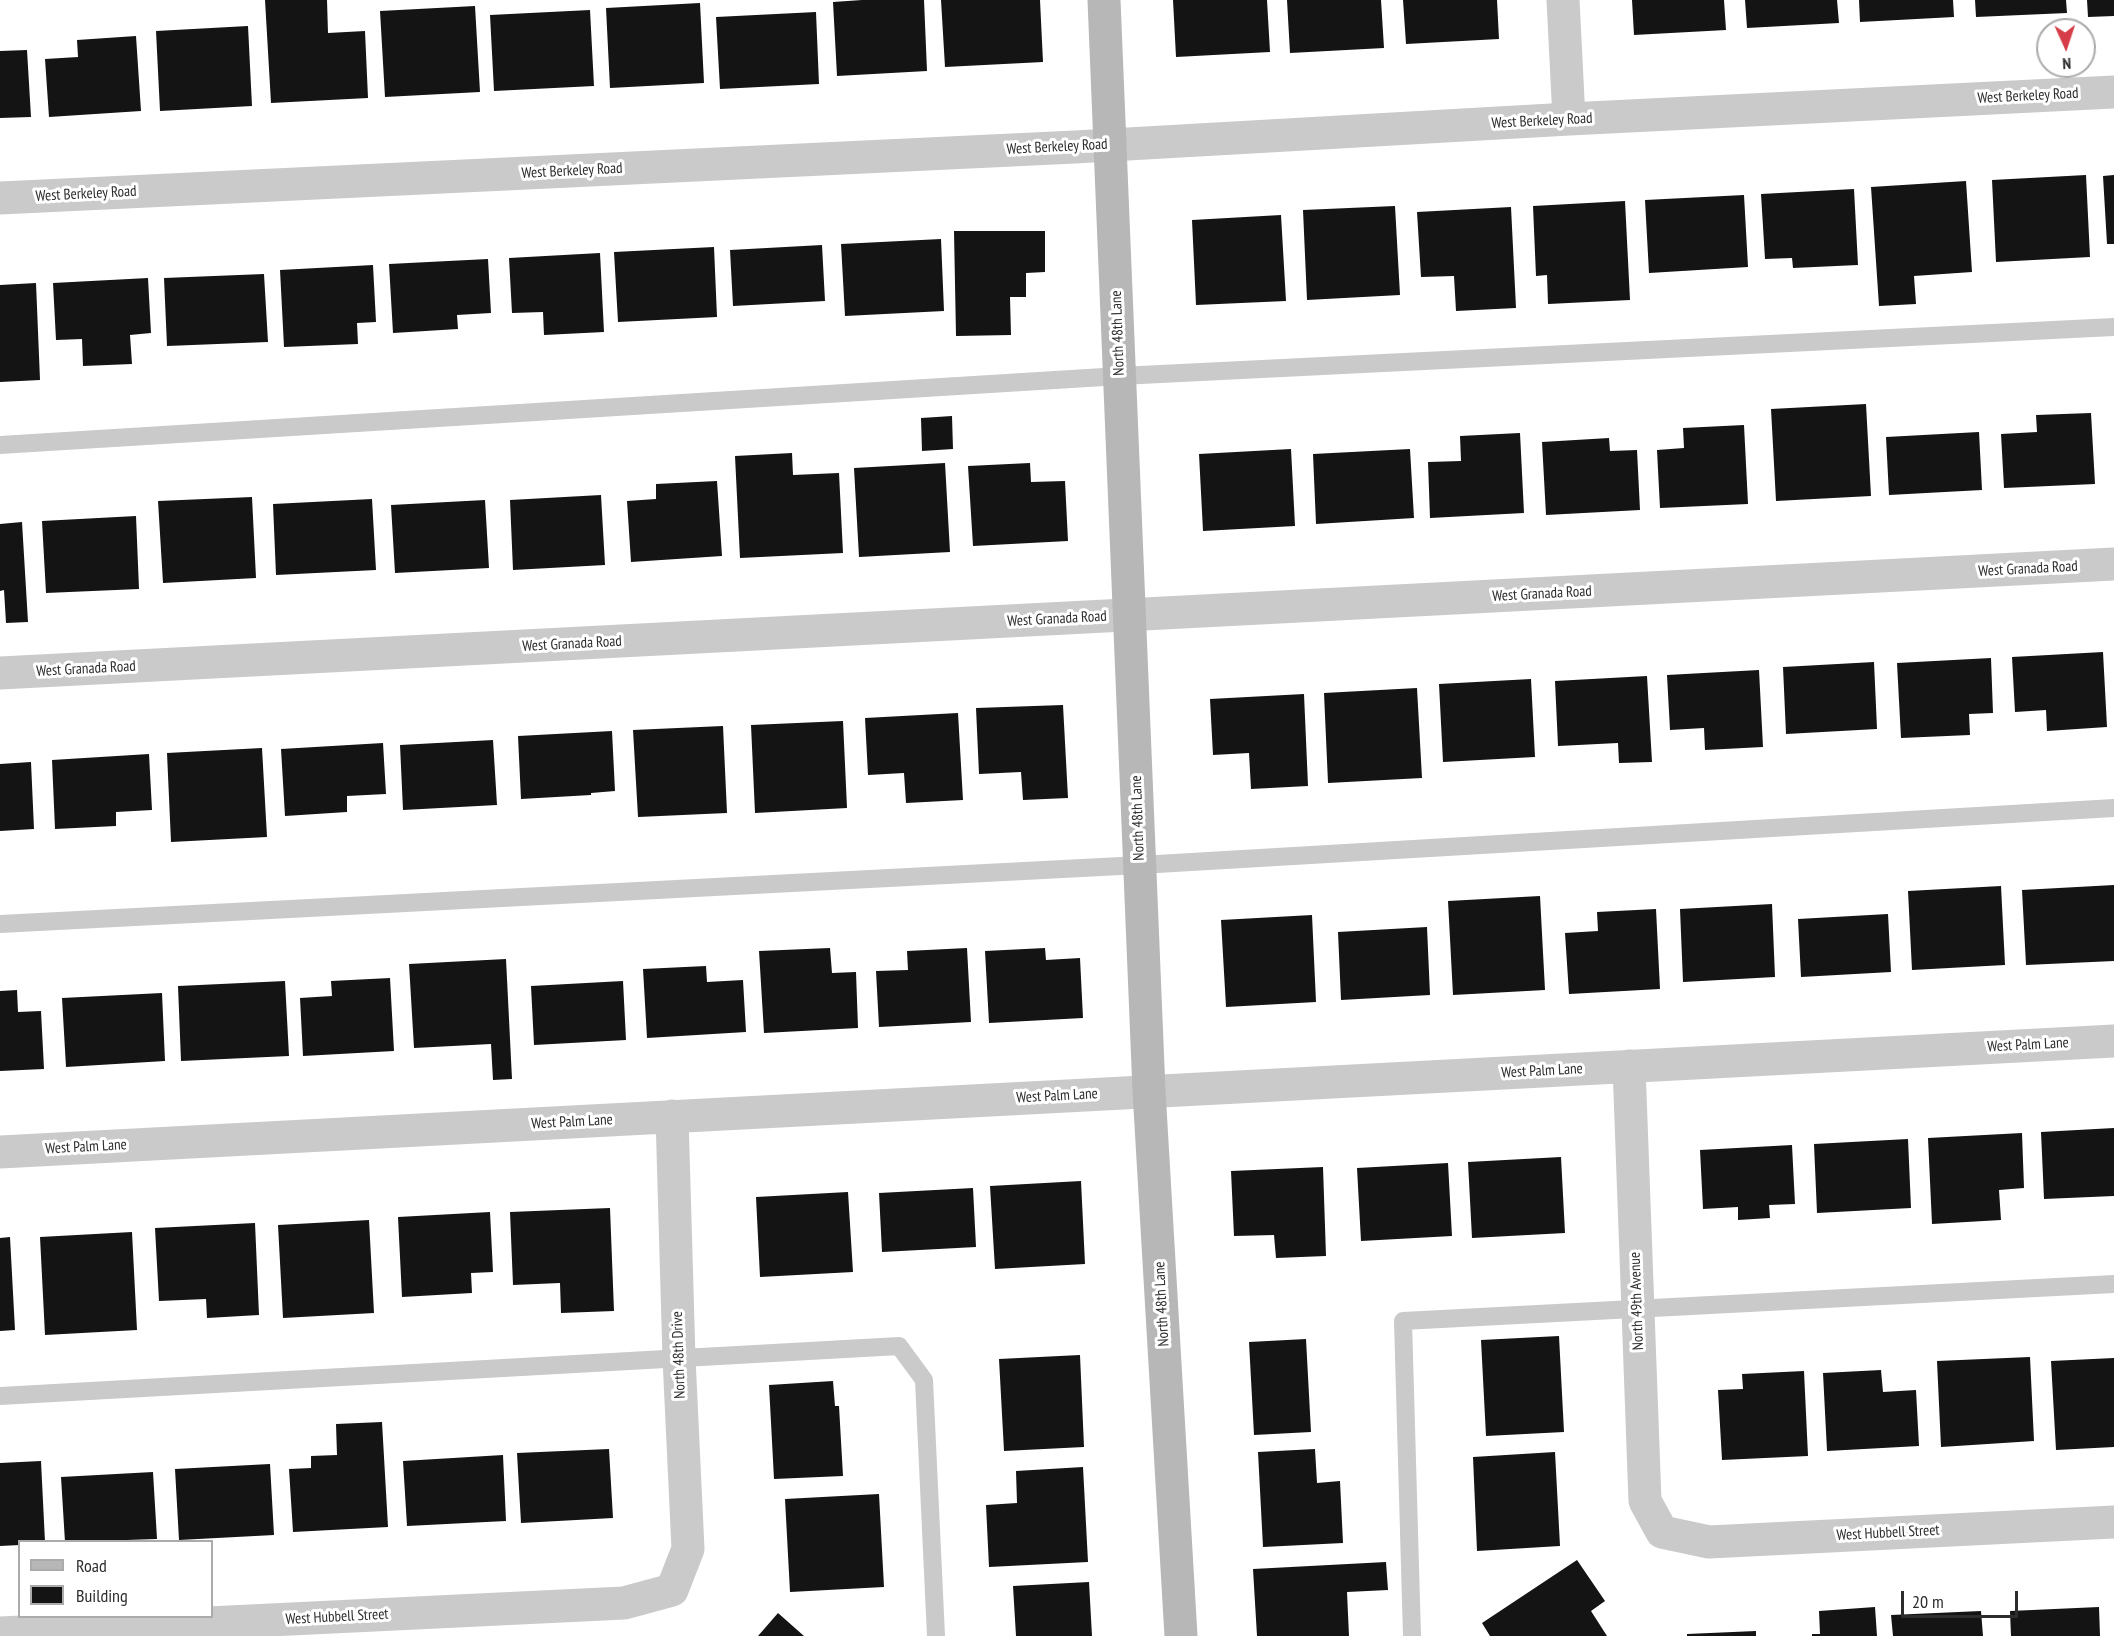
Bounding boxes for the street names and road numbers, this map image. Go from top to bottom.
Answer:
street label: West Berkeley Road [1977,84,2079,108]
street label: West Berkeley Road [1491,109,1593,133]
street label: West Berkeley Road [1006,135,1108,159]
street label: West Berkeley Road [521,159,623,183]
street label: West Berkeley Road [35,182,137,206]
street label: North 48th Lane [1108,290,1128,376]
street label: West Granada Road [1978,557,2078,581]
street label: West Granada Road [1492,582,1592,606]
street label: West Granada Road [1007,607,1107,631]
street label: West Granada Road [522,632,622,656]
street label: West Granada Road [36,657,136,681]
street label: North 48th Lane [1128,775,1148,861]
street label: West Palm Lane [1987,1034,2069,1056]
street label: West Palm Lane [1501,1060,1583,1082]
street label: West Palm Lane [1016,1085,1098,1107]
street label: West Palm Lane [531,1111,613,1133]
street label: West Palm Lane [45,1136,127,1158]
street label: North 49th Avenue [1626,1252,1648,1350]
street label: North 48th Lane [1151,1261,1173,1347]
street label: North 48th Drive [668,1311,690,1399]
street label: West Hubbell Street [1836,1521,1940,1545]
street label: West Hubbell Street [285,1605,389,1629]

